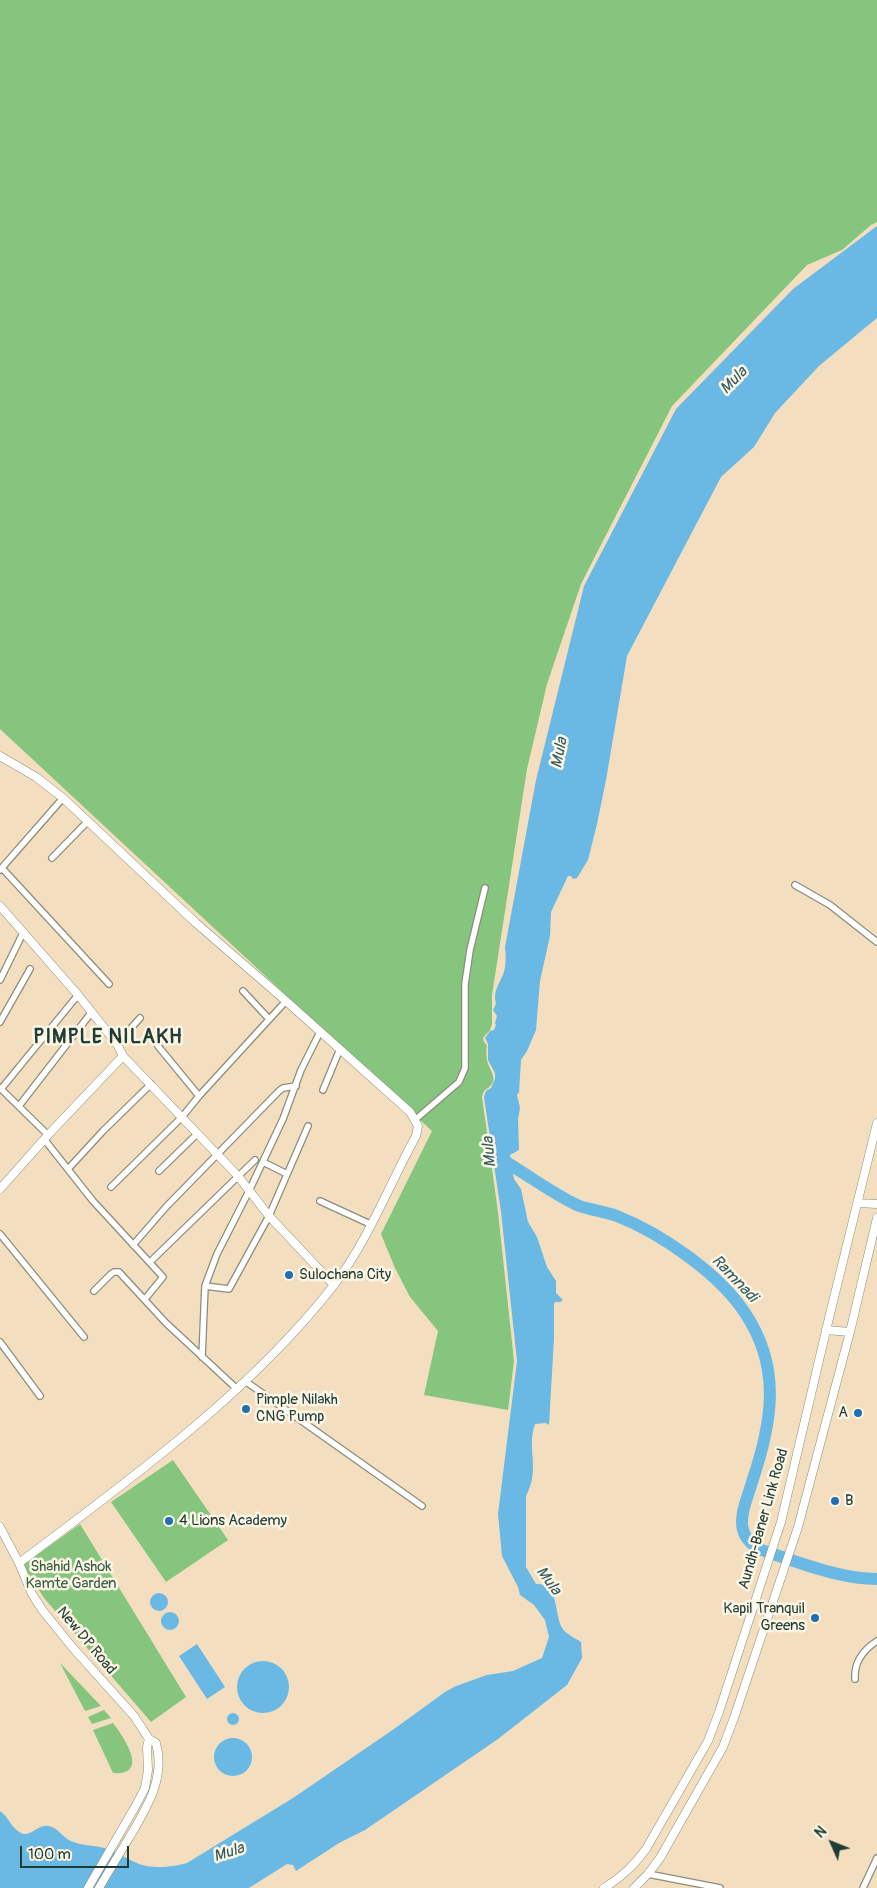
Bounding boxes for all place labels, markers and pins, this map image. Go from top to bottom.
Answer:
place label: Sulochana City [299,1266,391,1284]
marker: Sulochana City [283,1269,295,1281]
place label: Pimple Nilakh CNG Pump [256,1391,338,1426]
marker: Pimple Nilakh CNG Pump [240,1403,252,1415]
place label: A [838,1404,848,1422]
marker: A [852,1407,864,1419]
place label: B [845,1492,853,1510]
marker: B [829,1495,841,1507]
place label: 4 Lions Academy [179,1512,287,1530]
marker: 4 Lions Academy [163,1515,175,1527]
place label: Kapil Tranquil Greens [723,1600,805,1635]
marker: Kapil Tranquil Greens [809,1612,821,1624]

